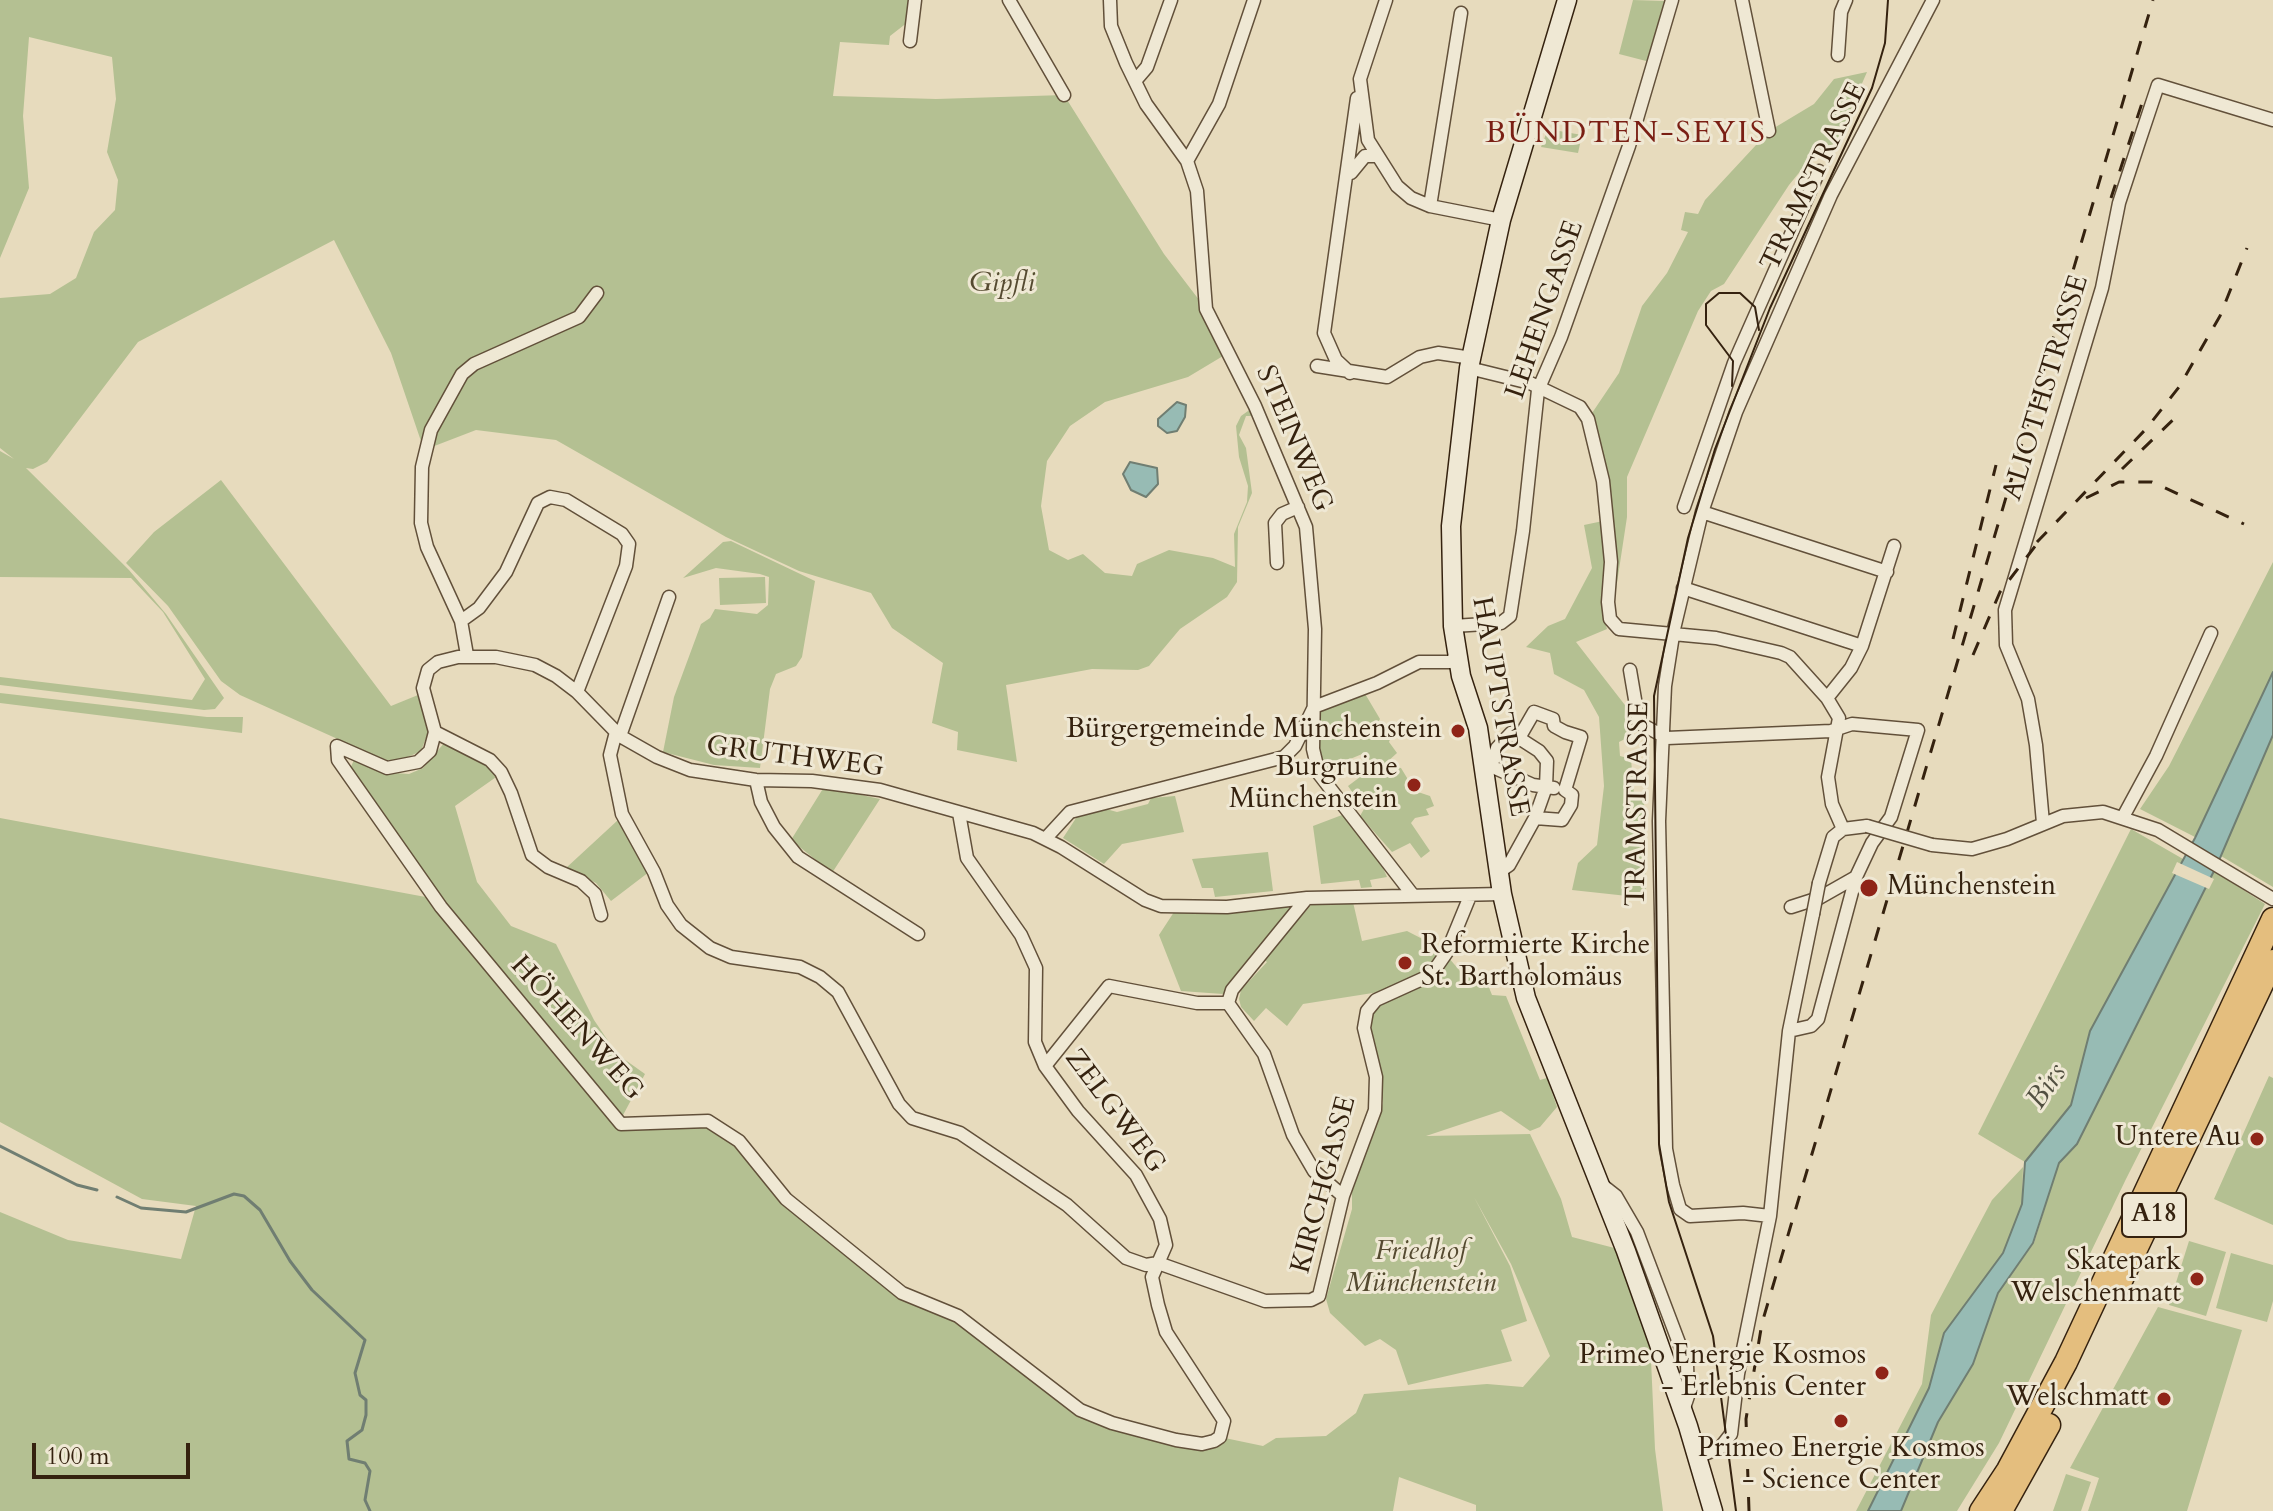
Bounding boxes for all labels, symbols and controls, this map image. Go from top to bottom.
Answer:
street label: TRAMSTRASSE [1755,77,1875,277]
district label: BÜNDTEN-SEYIS [1485,117,1767,153]
street label: LEHENGASSE [1500,216,1592,404]
park label: Gipfli [969,268,1035,302]
street label: ALIOTHSTRASSE [1997,271,2097,505]
street label: STEINWEG [1247,361,1339,517]
street label: HAUPTSTRASSE [1463,595,1535,819]
street label: TRAMSTRASSE [1620,701,1658,907]
place label: Bürgergemeinde Münchenstein [1066,714,1442,748]
marker: Bürgergemeinde Münchenstein [1449,722,1467,740]
street label: GRUTHWEG [704,730,886,786]
place label: Burgruine Münchenstein [1229,752,1398,818]
marker: Burgruine Münchenstein [1405,776,1423,794]
place label: Münchenstein [1887,871,2056,905]
marker: Münchenstein [1858,877,1880,899]
place label: Reformierte Kirche St. Bartholomäus [1421,930,1650,996]
street label: HÖHENWEG [502,950,650,1108]
marker: Reformierte Kirche St. Bartholomäus [1396,954,1414,972]
street label: ZELGWEG [1056,1043,1172,1181]
water label: Birs [2020,1057,2076,1117]
street label: KIRCHGASSE [1285,1093,1365,1277]
place label: Untere Au [2115,1122,2241,1156]
marker: Untere Au [2248,1130,2266,1148]
road number: A18 [2122,1193,2186,1237]
park label: Friedhof Münchenstein [1346,1236,1496,1302]
place label: Skatepark Welschenmatt [2011,1246,2181,1312]
marker: Skatepark Welschenmatt [2188,1270,2206,1288]
place label: Primeo Energie Kosmos - Erlebnis Center [1579,1340,1866,1406]
marker: Primeo Energie Kosmos - Erlebnis Center [1873,1364,1891,1382]
place label: Welschmatt [2006,1382,2148,1416]
marker: Welschmatt [2155,1390,2173,1408]
marker: Primeo Energie Kosmos - Science Center [1832,1412,1850,1430]
scale bar [36,1427,194,1477]
place label: Primeo Energie Kosmos - Science Center [1697,1433,1985,1499]
text: 100 m [46,1440,110,1473]

